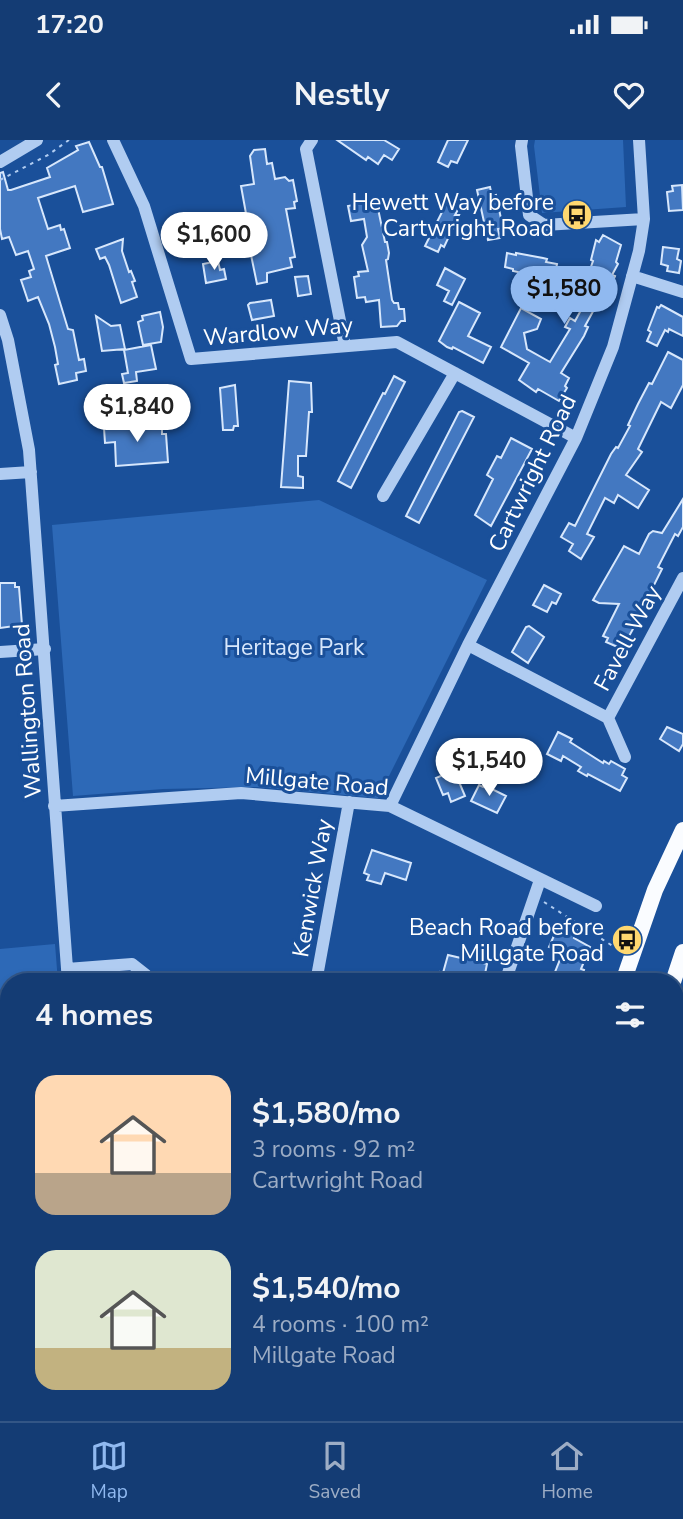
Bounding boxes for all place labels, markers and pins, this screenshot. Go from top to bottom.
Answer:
place label: Hewett Way before Cartwright Road [351,187,554,244]
bus stop icon: Hewett Way before Cartwright Road [560,198,594,232]
pin: $1,600 [157,212,271,272]
pin: $1,580 [507,267,621,326]
pin: $1,840 [80,384,194,444]
pin: $1,540 [432,738,546,798]
place label: Beach Road before Millgate Road [409,912,604,969]
bus stop icon: Beach Road before Millgate Road [610,923,644,957]

